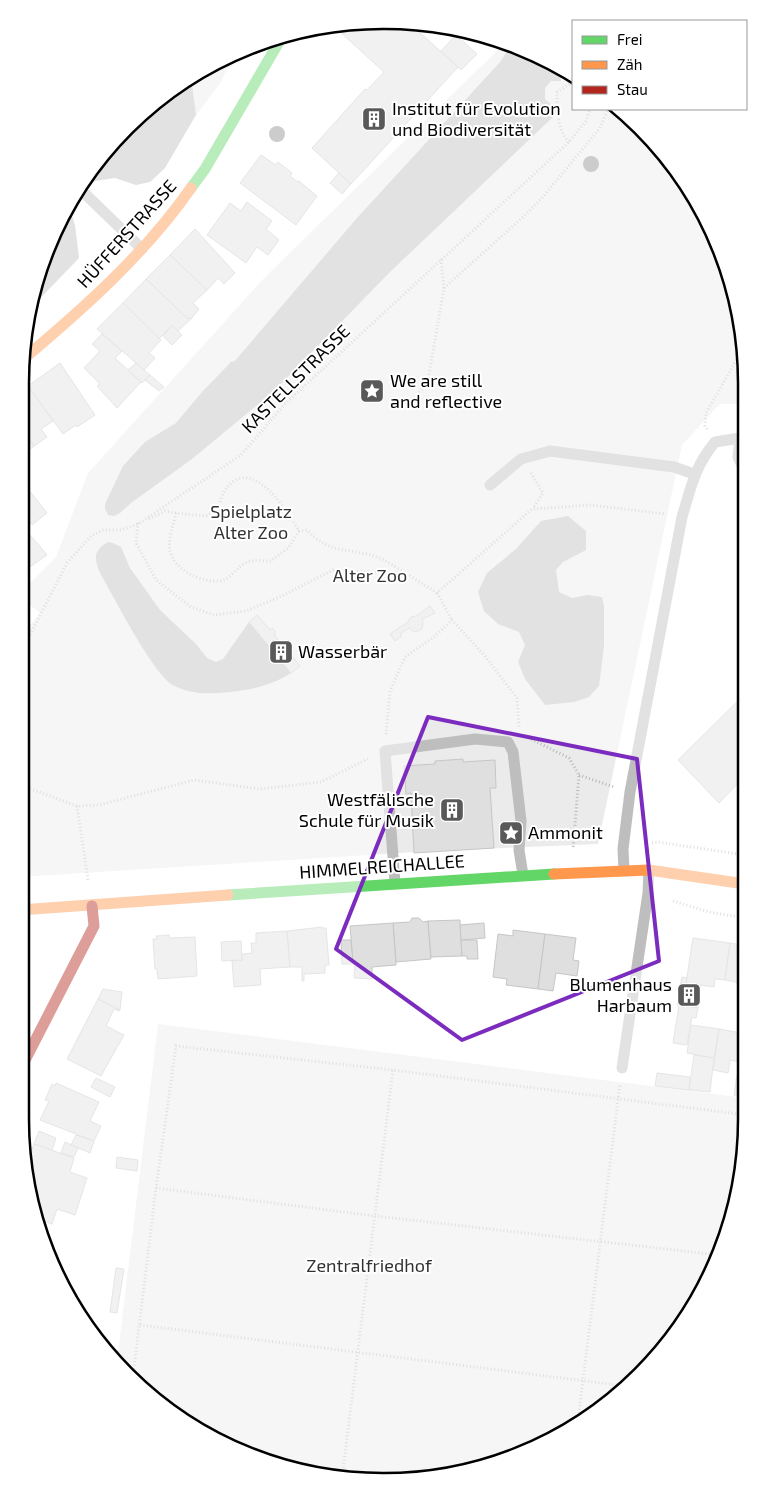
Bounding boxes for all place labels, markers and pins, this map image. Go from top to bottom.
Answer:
place label: Institut für Evolution und Biodiversität [392,97,561,140]
building icon: Institut für Evolution und Biodiversität [361,106,387,132]
place label: We are still and reflective [390,369,502,412]
place icon: We are still and reflective [359,378,385,404]
building icon: Wasserbär [268,639,294,665]
place label: Wasserbär [298,640,387,662]
place label: Westfälische Schule für Musik [299,788,434,831]
building icon: Westfälische Schule für Musik [439,797,465,823]
place icon: Ammonit [498,820,524,846]
place label: Ammonit [528,821,603,843]
place label: Blumenhaus Harbaum [570,973,672,1016]
building icon: Blumenhaus Harbaum [676,982,702,1008]

